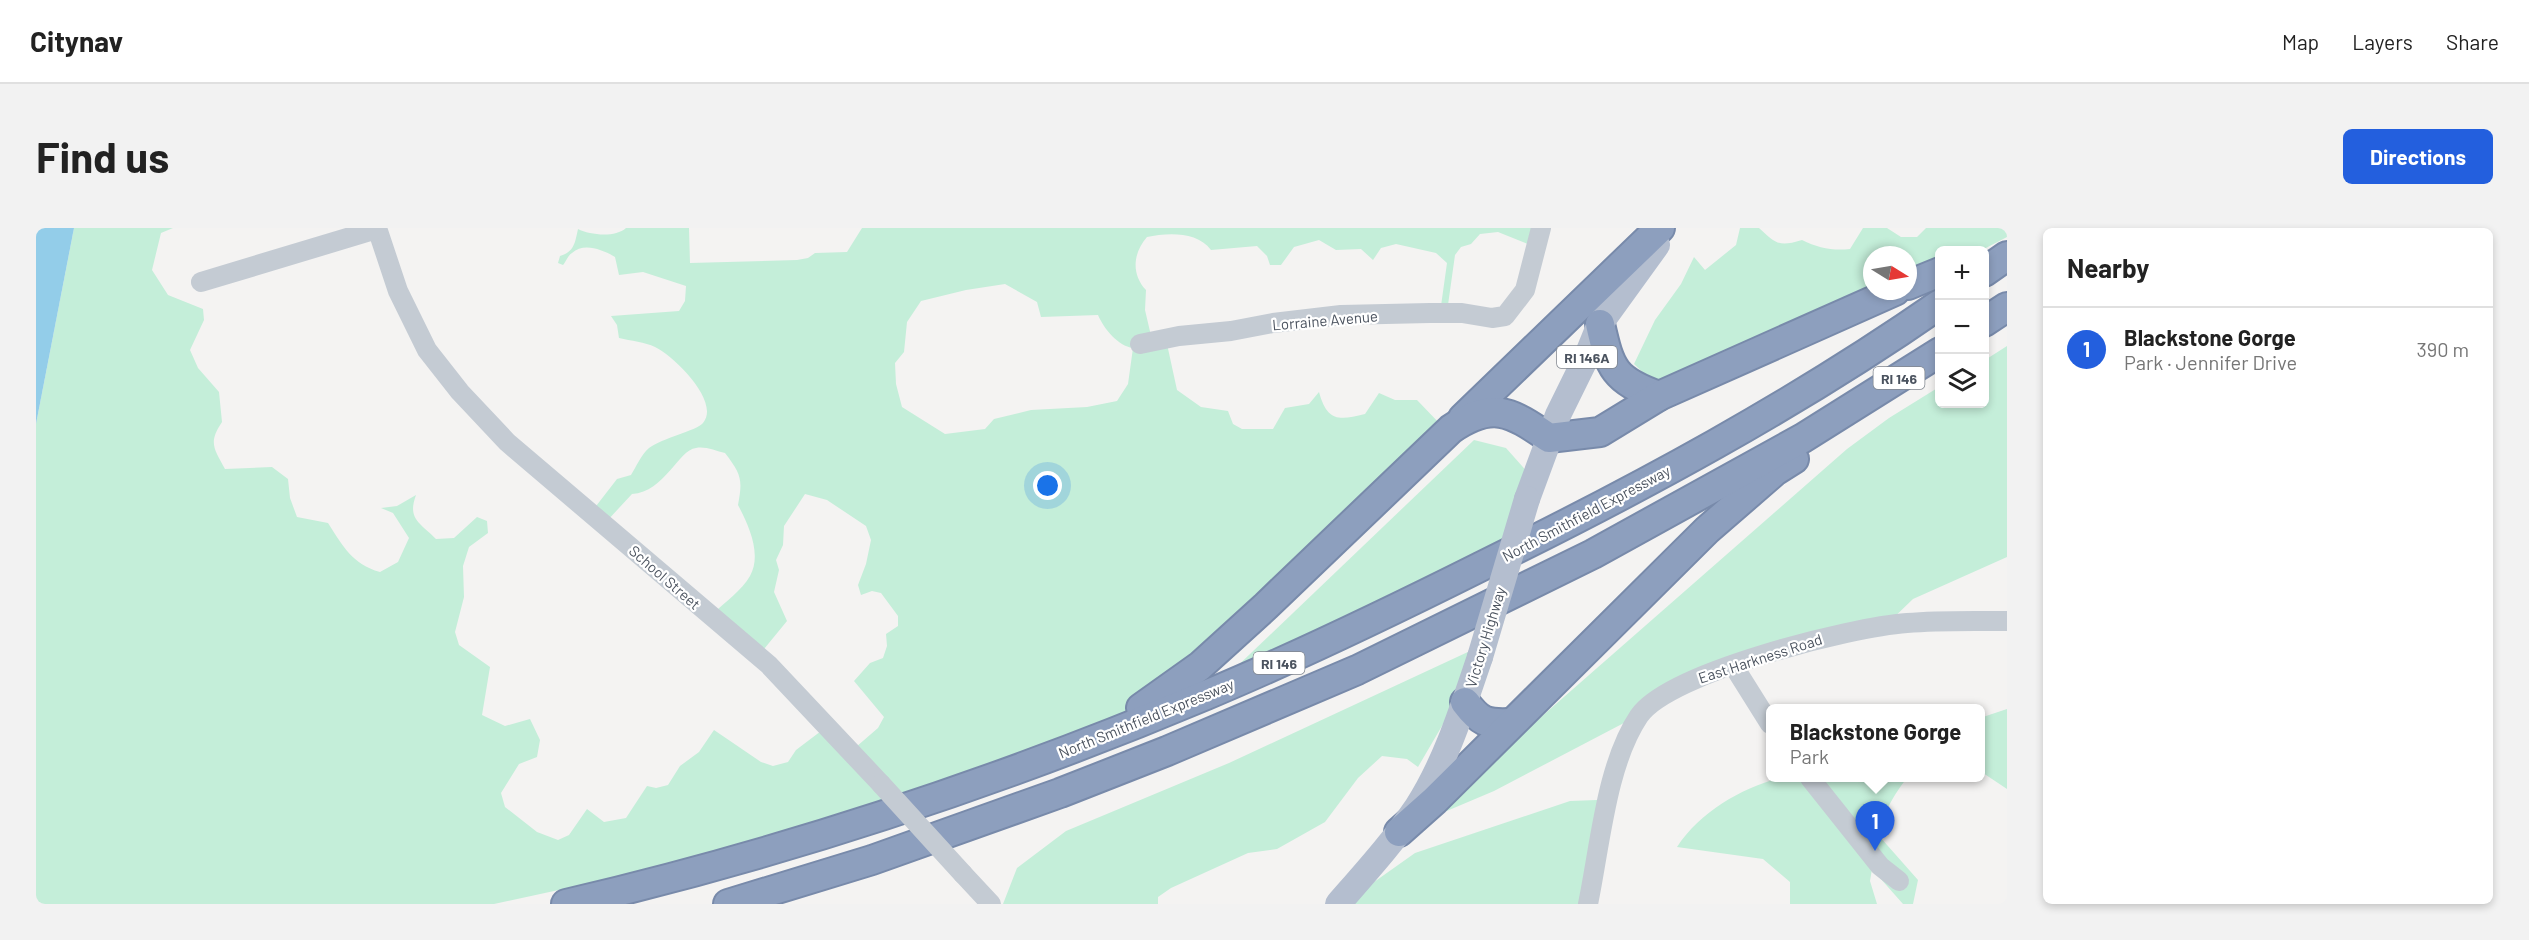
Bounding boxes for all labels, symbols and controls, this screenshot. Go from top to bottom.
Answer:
text: Citynav [30,24,123,58]
text: Map [2282,29,2319,54]
text: Layers [2352,29,2413,54]
text: Share [2446,29,2499,54]
button: Directions [2343,129,2493,184]
text: Find us [36,131,169,181]
north arrow [1863,246,1917,300]
map controls [1935,246,1989,408]
button: + [1935,246,1989,300]
text: Nearby [2067,252,2149,283]
button: − [1935,300,1989,354]
street label: Lorraine Avenue [1272,306,1378,334]
text: Blackstone Gorge [2124,324,2296,350]
text: 1 [2083,337,2090,361]
text: 390 m [2416,337,2469,361]
road number: RI 146A [1557,346,1617,368]
text: Park · Jennifer Drive [2124,350,2297,374]
button: layers [1935,354,1989,408]
road number: RI 146 [1874,367,1924,389]
street label: North Smithfield Expressway [1499,461,1673,565]
your location [1033,471,1062,500]
street label: School Street [626,541,704,613]
street label: Victory Highway [1461,584,1509,690]
street label: East Harkness Road [1696,629,1824,687]
road number: RI 146 [1254,652,1304,674]
street label: North Smithfield Expressway [1056,675,1236,761]
popup [1766,704,1985,782]
text: Blackstone Gorge [1790,718,1961,744]
text: Park [1790,744,1829,768]
pin: 1 [1856,802,1894,851]

